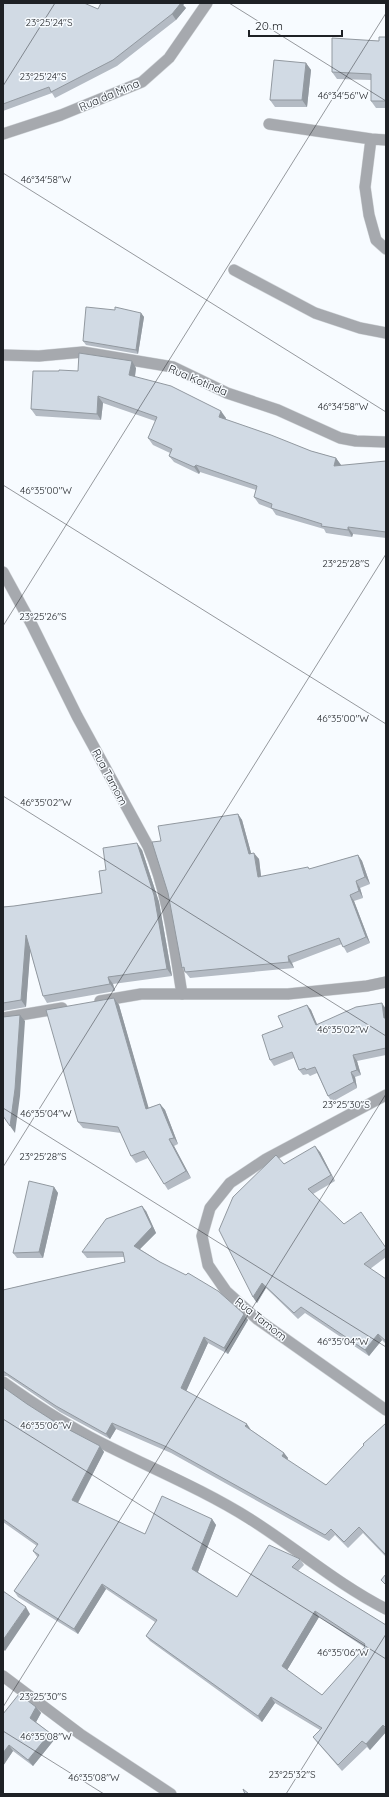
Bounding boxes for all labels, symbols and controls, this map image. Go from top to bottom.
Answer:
scale bar [249,12,342,38]
text: 23°25'24"S [25,16,73,29]
text: 20 m [255,18,283,33]
text: 23°25'24"S [19,70,67,83]
street label: Rua da Mina [77,76,141,114]
text: 46°34'56"W [318,89,369,102]
text: 46°34'58"W [21,173,72,186]
street label: Rua Kotinda [166,361,230,399]
text: 46°34'58"W [318,400,369,413]
text: 46°35'00"W [20,484,72,497]
text: 23°25'28"S [322,557,370,570]
text: 23°25'26"S [19,610,67,623]
text: 46°35'00"W [317,712,369,725]
street label: Rua Tamom [89,746,131,808]
text: 46°35'02"W [20,796,72,809]
text: 46°35'02"W [317,1023,369,1036]
text: 23°25'30"S [322,1098,370,1111]
text: 46°35'04"W [20,1107,72,1120]
text: 23°25'28"S [19,1150,67,1163]
street label: Rua Tamom [232,1294,290,1344]
text: 46°35'04"W [317,1335,369,1348]
text: 46°35'06"W [20,1419,72,1432]
text: 46°35'06"W [317,1646,369,1659]
text: 23°25'30"S [19,1690,67,1703]
text: 46°35'08"W [20,1730,72,1743]
text: 23°25'32"S [268,1768,316,1781]
text: 46°35'08"W [68,1771,120,1784]

